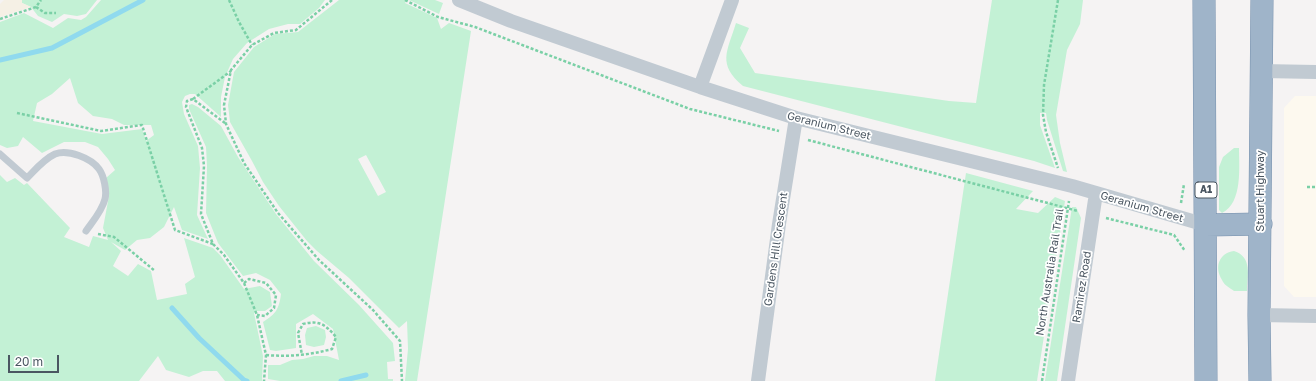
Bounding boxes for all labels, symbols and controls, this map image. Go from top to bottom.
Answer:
street label: Geranium Street [786,109,872,143]
street label: Stuart Highway [1254,150,1268,232]
road number: A1 [1195,182,1217,198]
street label: Geranium Street [1099,189,1185,225]
street label: Gardens Hill Crescent [761,191,791,307]
street label: North Australia Rail Trail [1033,207,1067,337]
street label: Ramirez Road [1070,250,1094,324]
scale bar [10,347,61,373]
text: 20 m [15,354,43,369]

